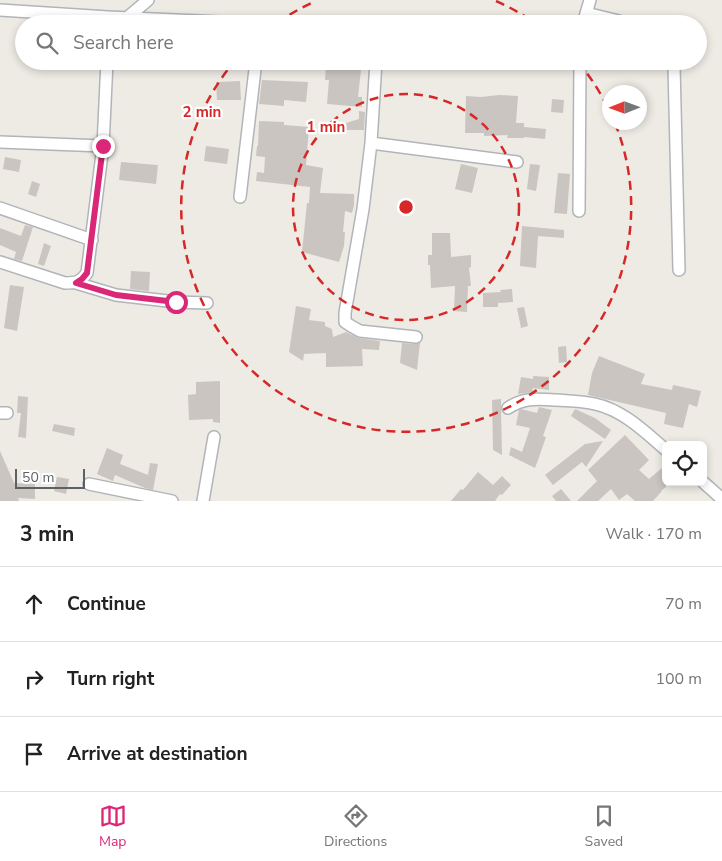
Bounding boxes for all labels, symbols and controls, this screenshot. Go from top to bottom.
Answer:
search box [15,15,707,70]
icon: search [33,29,61,57]
text: Search here [73,30,174,56]
north arrow [602,85,647,130]
text: 2 min [183,102,221,122]
text: 1 min [307,117,345,137]
route end [92,135,115,158]
centre of rings [397,198,415,216]
route start [165,291,188,314]
map controls [662,441,707,486]
button: locate [662,441,707,486]
scale bar [15,466,85,489]
text: 50 m [22,468,54,487]
text: 3 min [20,520,74,548]
text: Walk · 170 m [606,523,702,545]
icon: ahead [20,590,48,618]
text: Continue [67,591,146,617]
text: 70 m [665,593,702,615]
icon: right [20,665,48,693]
text: Turn right [67,666,154,692]
text: 100 m [655,668,702,690]
icon: arrive [20,740,48,768]
text: Arrive at destination [67,741,248,767]
tab: Map [99,802,127,851]
tab: Directions [324,802,387,851]
tab: Saved [585,802,623,851]

